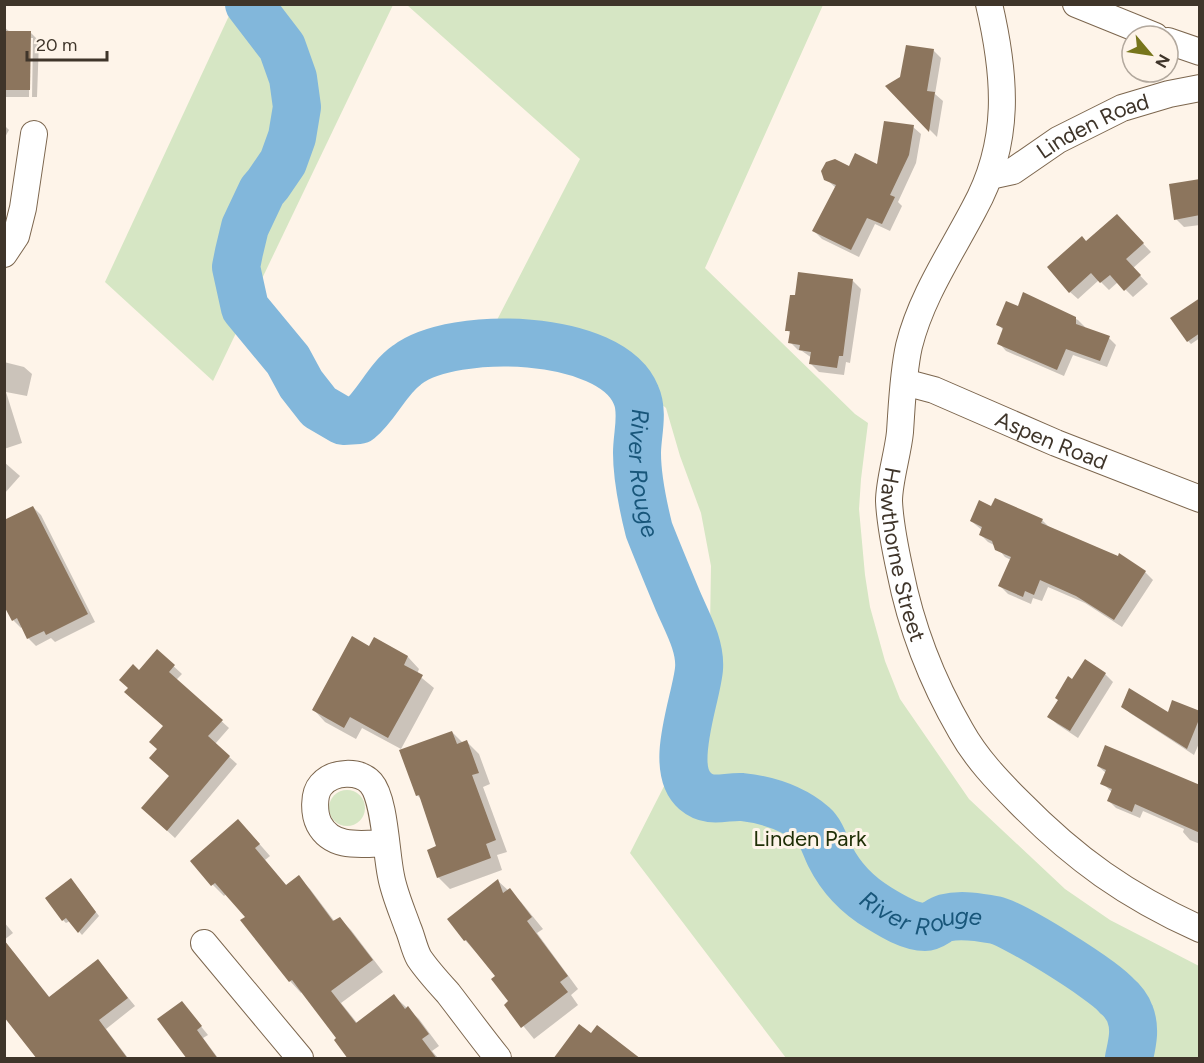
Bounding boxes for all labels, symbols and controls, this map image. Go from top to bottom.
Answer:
scale bar [27,24,106,62]
north arrow [1120,24,1180,84]
text: 20 m [36,34,77,56]
text: N [1151,51,1174,71]
street label: Linden Road [1031,88,1152,165]
street label: Aspen Road [991,405,1111,476]
water label: River Rouge [623,408,666,542]
street label: Hawthorne Street [875,465,931,645]
park label: Linden Park [753,825,867,852]
water label: River Rouge [854,885,984,941]

